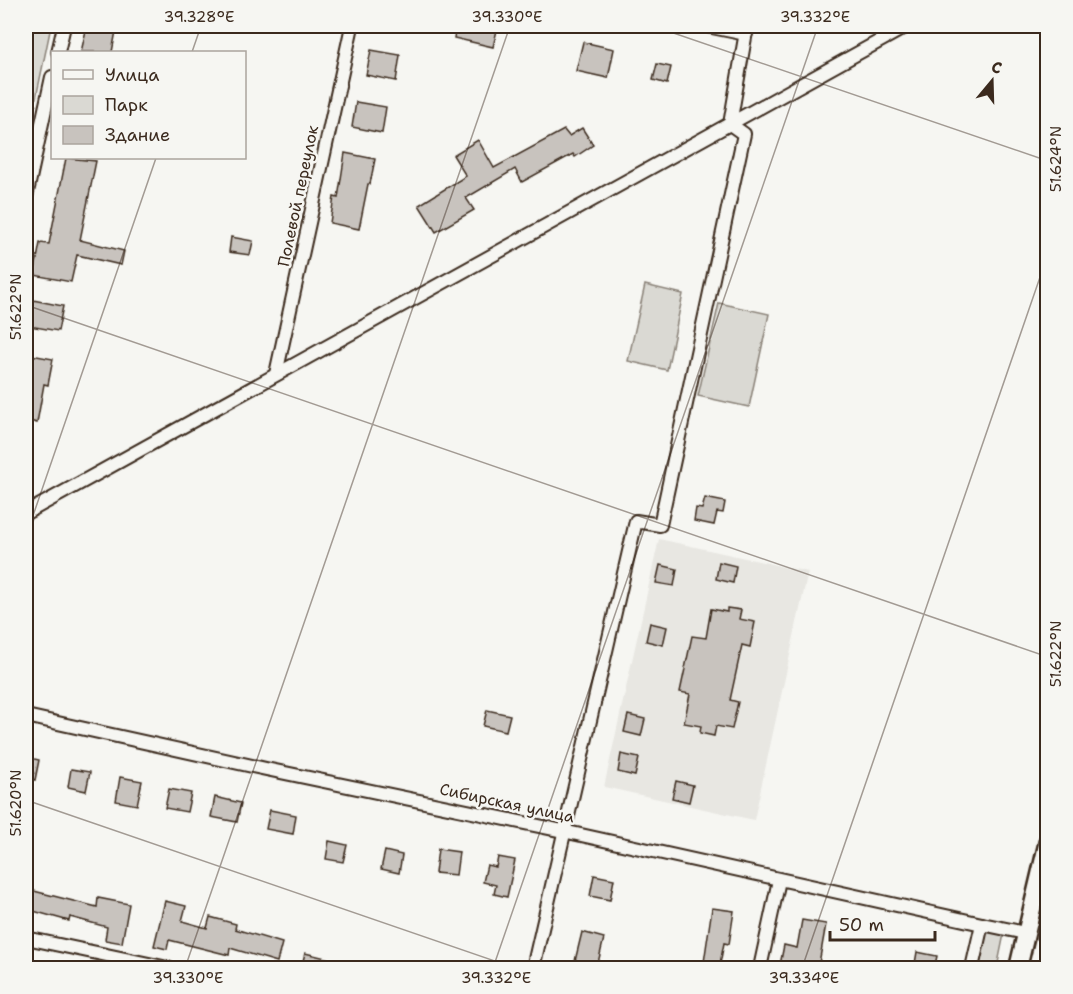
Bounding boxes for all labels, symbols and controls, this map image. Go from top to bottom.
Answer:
text: 39.328°E [164,7,234,27]
text: 39.330°E [472,7,542,27]
text: 39.332°E [780,7,850,27]
legend [51,51,246,159]
north arrow [962,51,1022,111]
text: С [989,56,1005,79]
text: Улица [105,63,159,87]
text: Парк [105,93,148,117]
text: Здание [105,123,170,147]
street label: Полевой переулок [273,123,323,269]
text: 51.624°N [1046,126,1066,192]
text: 51.622°N [6,274,26,340]
text: 51.622°N [1046,621,1066,687]
text: 51.620°N [6,770,26,836]
street label: Сибирская улица [438,778,576,828]
scale bar [830,904,935,942]
text: 50 m [839,913,884,937]
text: 39.330°E [153,968,223,988]
text: 39.332°E [461,968,531,988]
text: 39.334°E [769,968,839,988]

